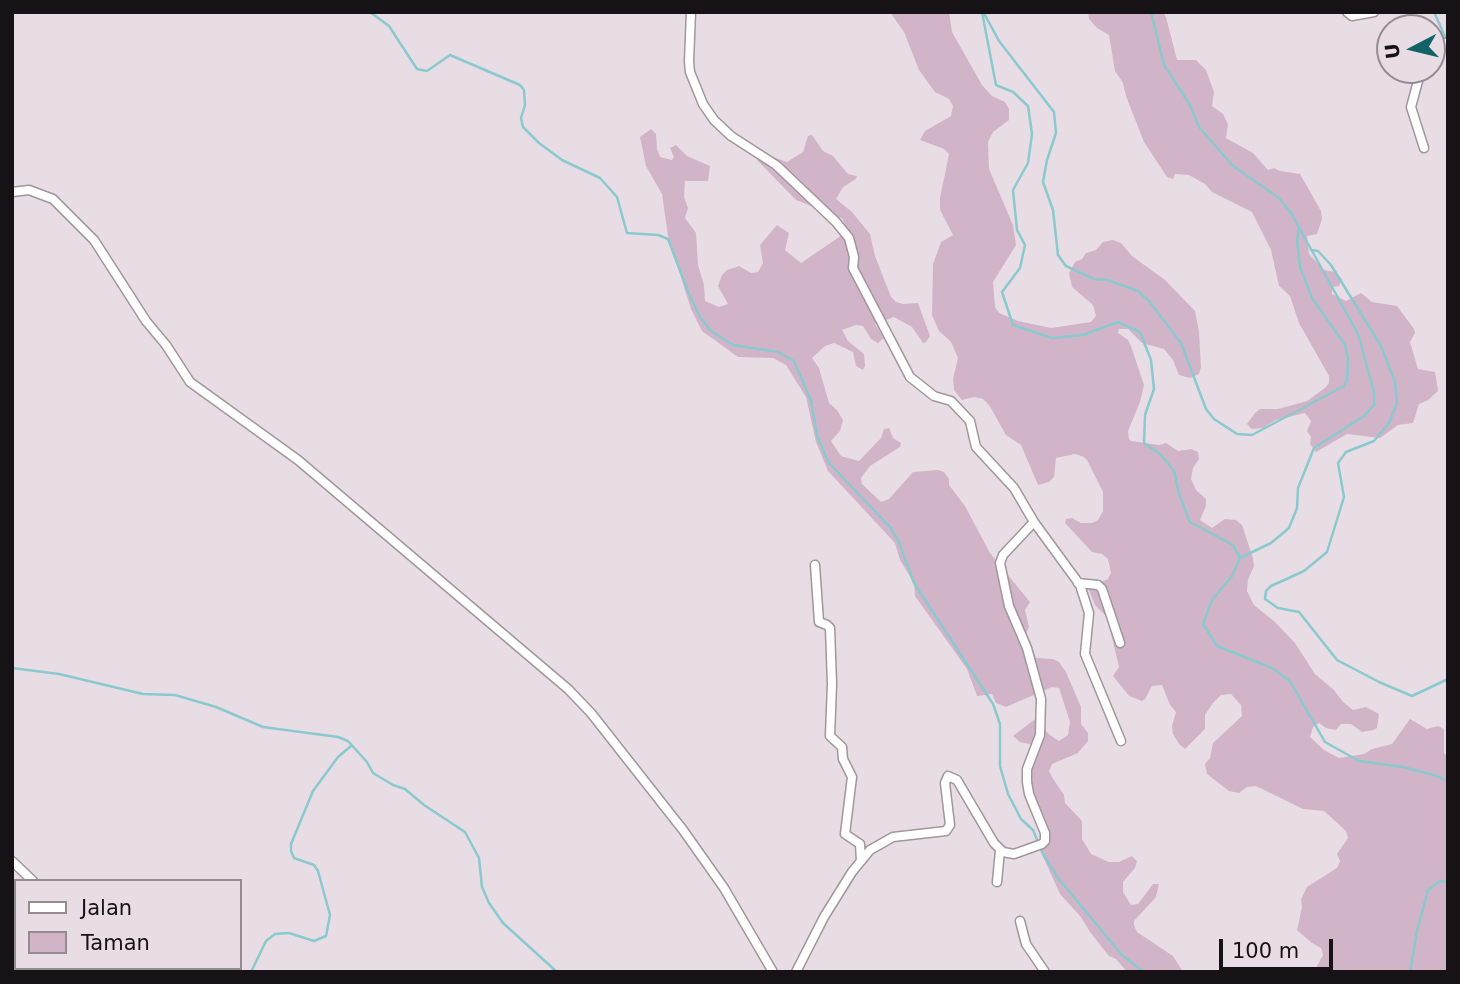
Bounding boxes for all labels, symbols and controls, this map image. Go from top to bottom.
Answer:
north arrow [1376,14,1446,84]
text: U [1380,42,1404,60]
legend [14,879,242,970]
text: Jalan [81,896,132,920]
scale bar [1222,925,1336,969]
text: Taman [81,931,150,955]
text: 100 m [1232,939,1299,963]

